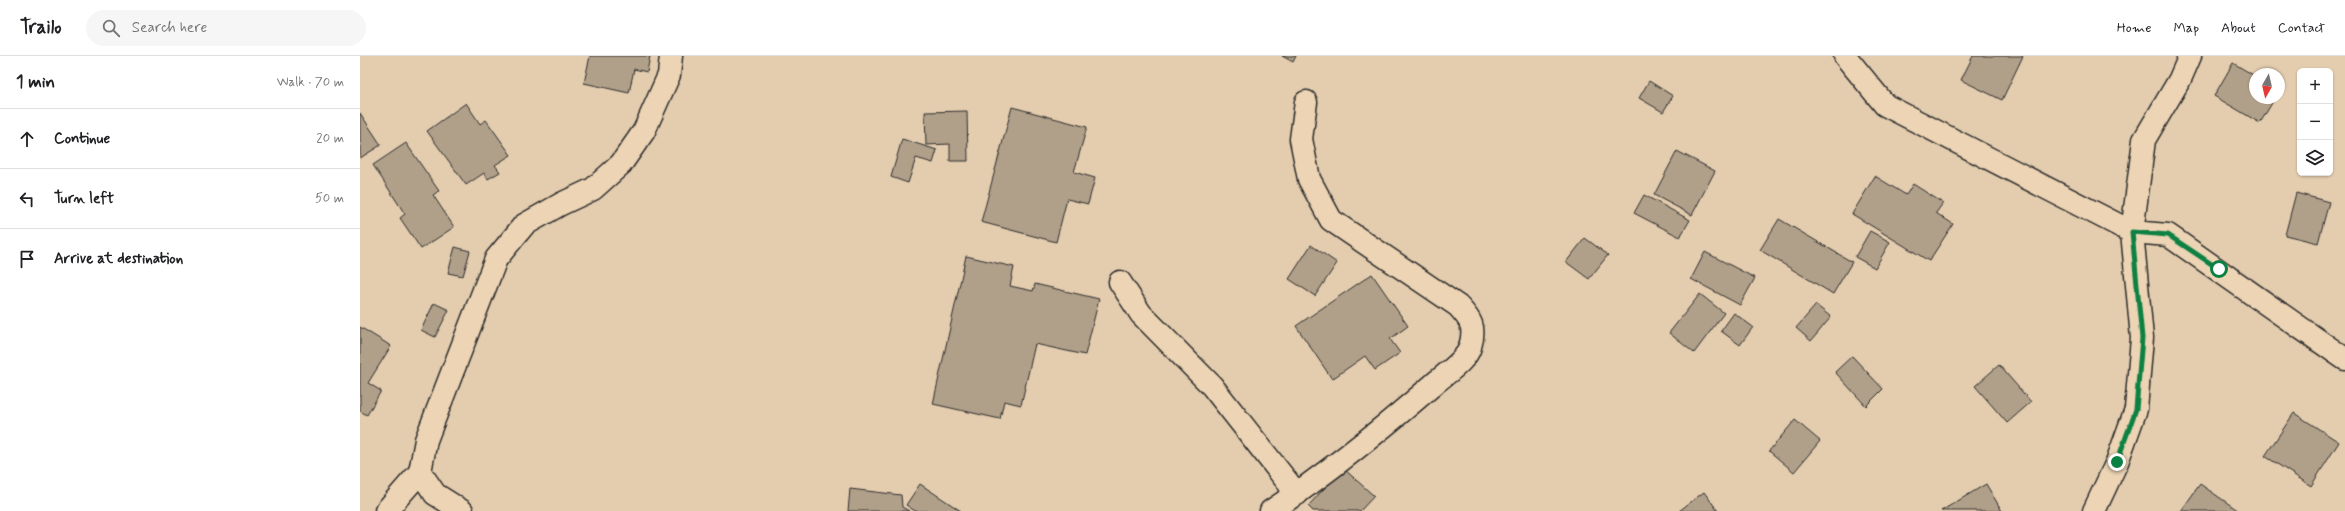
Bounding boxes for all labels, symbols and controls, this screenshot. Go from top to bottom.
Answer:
search box [86,10,366,46]
text: Trailo [20,15,62,40]
icon: search [100,17,122,39]
text: Search here [132,18,207,38]
text: Home [2117,19,2151,37]
text: Map [2173,19,2199,37]
text: About [2221,19,2256,37]
text: Contact [2278,19,2325,37]
north arrow [2249,68,2285,104]
map controls [2297,68,2333,176]
button: + [2297,68,2333,104]
text: 1 min [16,71,55,93]
text: Walk · 70 m [277,74,344,91]
button: − [2297,104,2333,140]
icon: ahead [16,128,38,150]
text: Continue [54,129,110,149]
text: 20 m [316,130,344,147]
button: layers [2297,140,2333,176]
icon: left [16,188,38,210]
text: Turn left [54,189,114,209]
text: 50 m [315,190,344,207]
icon: arrive [16,248,38,270]
text: Arrive at destination [54,249,183,269]
route start [2210,260,2228,278]
route end [2108,453,2126,471]

